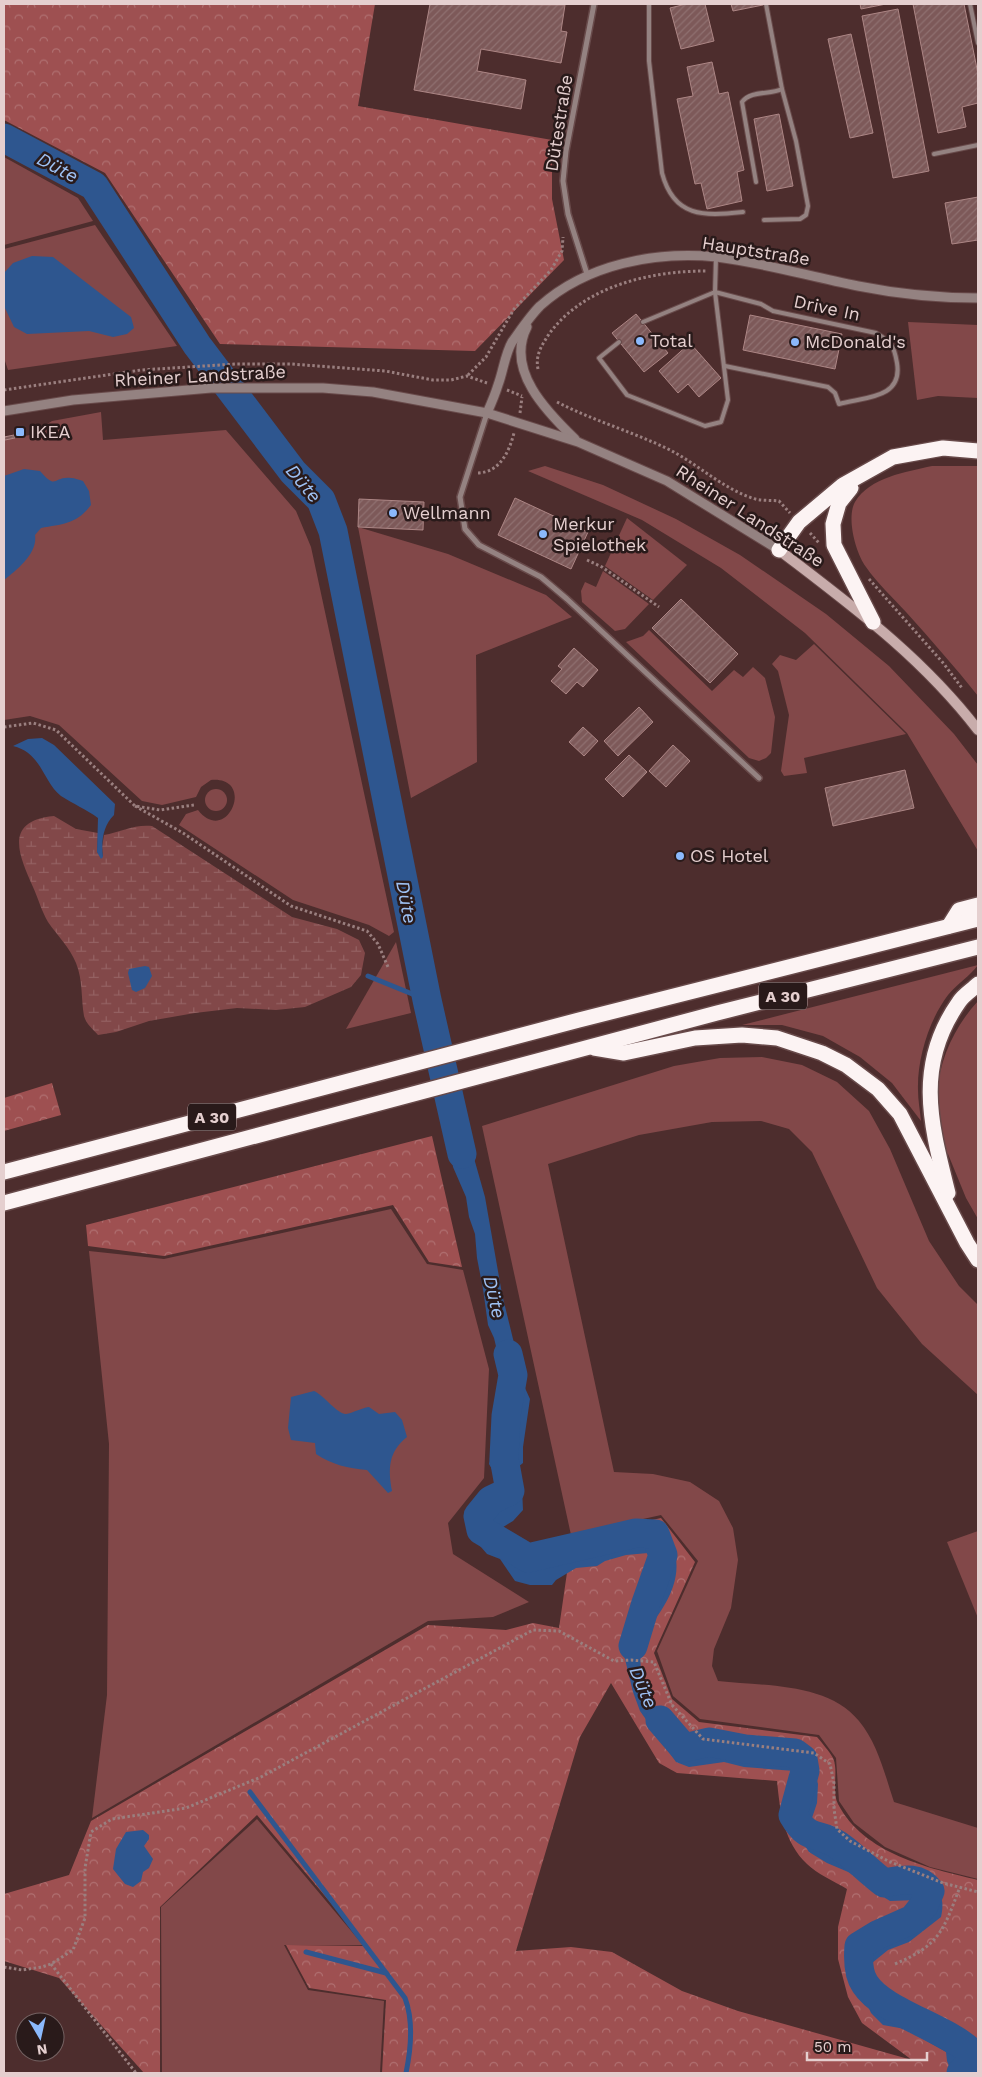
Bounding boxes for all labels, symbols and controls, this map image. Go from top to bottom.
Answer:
street label: Dütestraße [540,73,577,173]
water label: Düte [33,147,82,188]
street label: Hauptstraße [701,232,811,269]
street label: Drive In [792,290,862,325]
place label: Total [650,330,693,351]
place label: McDonald's [805,331,906,352]
marker: Total [634,335,646,347]
marker: McDonald's [789,336,801,348]
street label: Rheiner Landstraße [114,361,286,390]
place label: IKEA [30,421,71,442]
marker: IKEA [14,426,26,438]
water label: Düte [281,459,326,507]
street label: Rheiner Landstraße [672,460,828,571]
place label: Wellmann [403,502,491,523]
marker: Wellmann [387,507,399,519]
place label: Merkur Spielothek [553,513,646,555]
marker: Merkur Spielothek [537,528,549,540]
place label: OS Hotel [690,845,769,866]
marker: OS Hotel [674,850,686,862]
water label: Düte [391,879,422,926]
road number: A 30 [759,982,807,1009]
road number: A 30 [188,1104,236,1130]
water label: Düte [478,1273,511,1321]
water label: Düte [624,1663,663,1712]
north arrow [15,2012,65,2062]
scale bar [807,2030,927,2062]
text: 50 m [814,2038,851,2056]
text: N [36,2041,48,2059]

